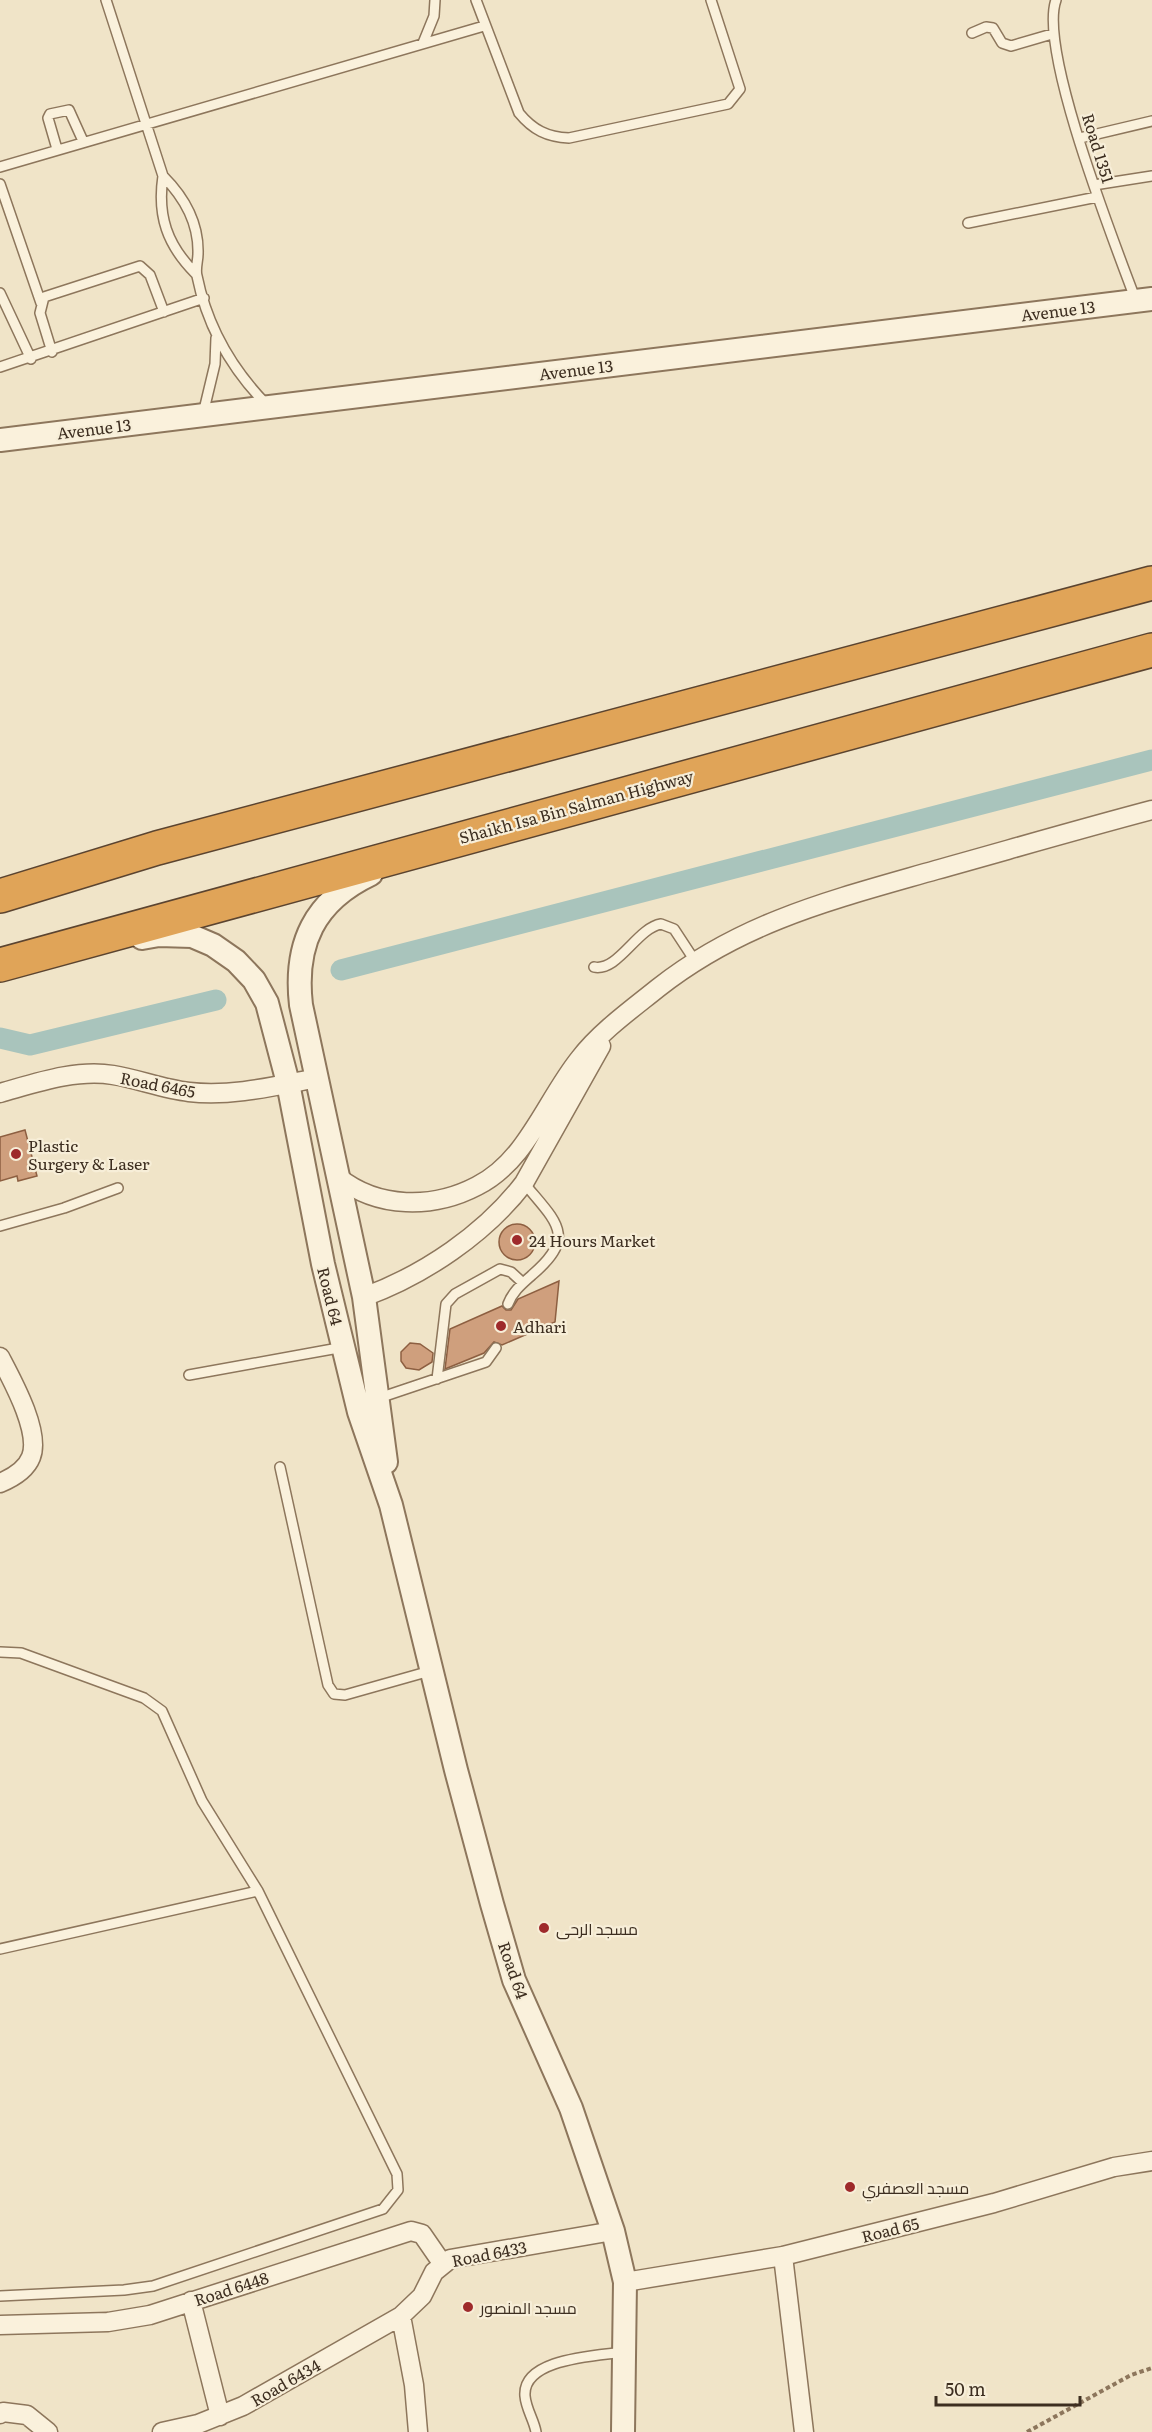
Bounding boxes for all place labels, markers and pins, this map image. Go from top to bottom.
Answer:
place label: Plastic Surgery & Laser [28,1133,150,1175]
marker: Plastic Surgery & Laser [9,1147,23,1161]
place label: 24 Hours Market [529,1228,656,1252]
marker: 24 Hours Market [510,1233,524,1247]
place label: Adhari [513,1314,566,1338]
marker: Adhari [494,1319,508,1333]
place label: مسجد الرحى [556,1916,638,1940]
marker: مسجد الرحى [537,1921,551,1935]
place label: مسجد العصفري [862,2175,969,2202]
marker: مسجد العصفري [843,2180,857,2194]
place label: مسجد المنصور [479,2295,577,2319]
marker: مسجد المنصور [461,2300,475,2314]

